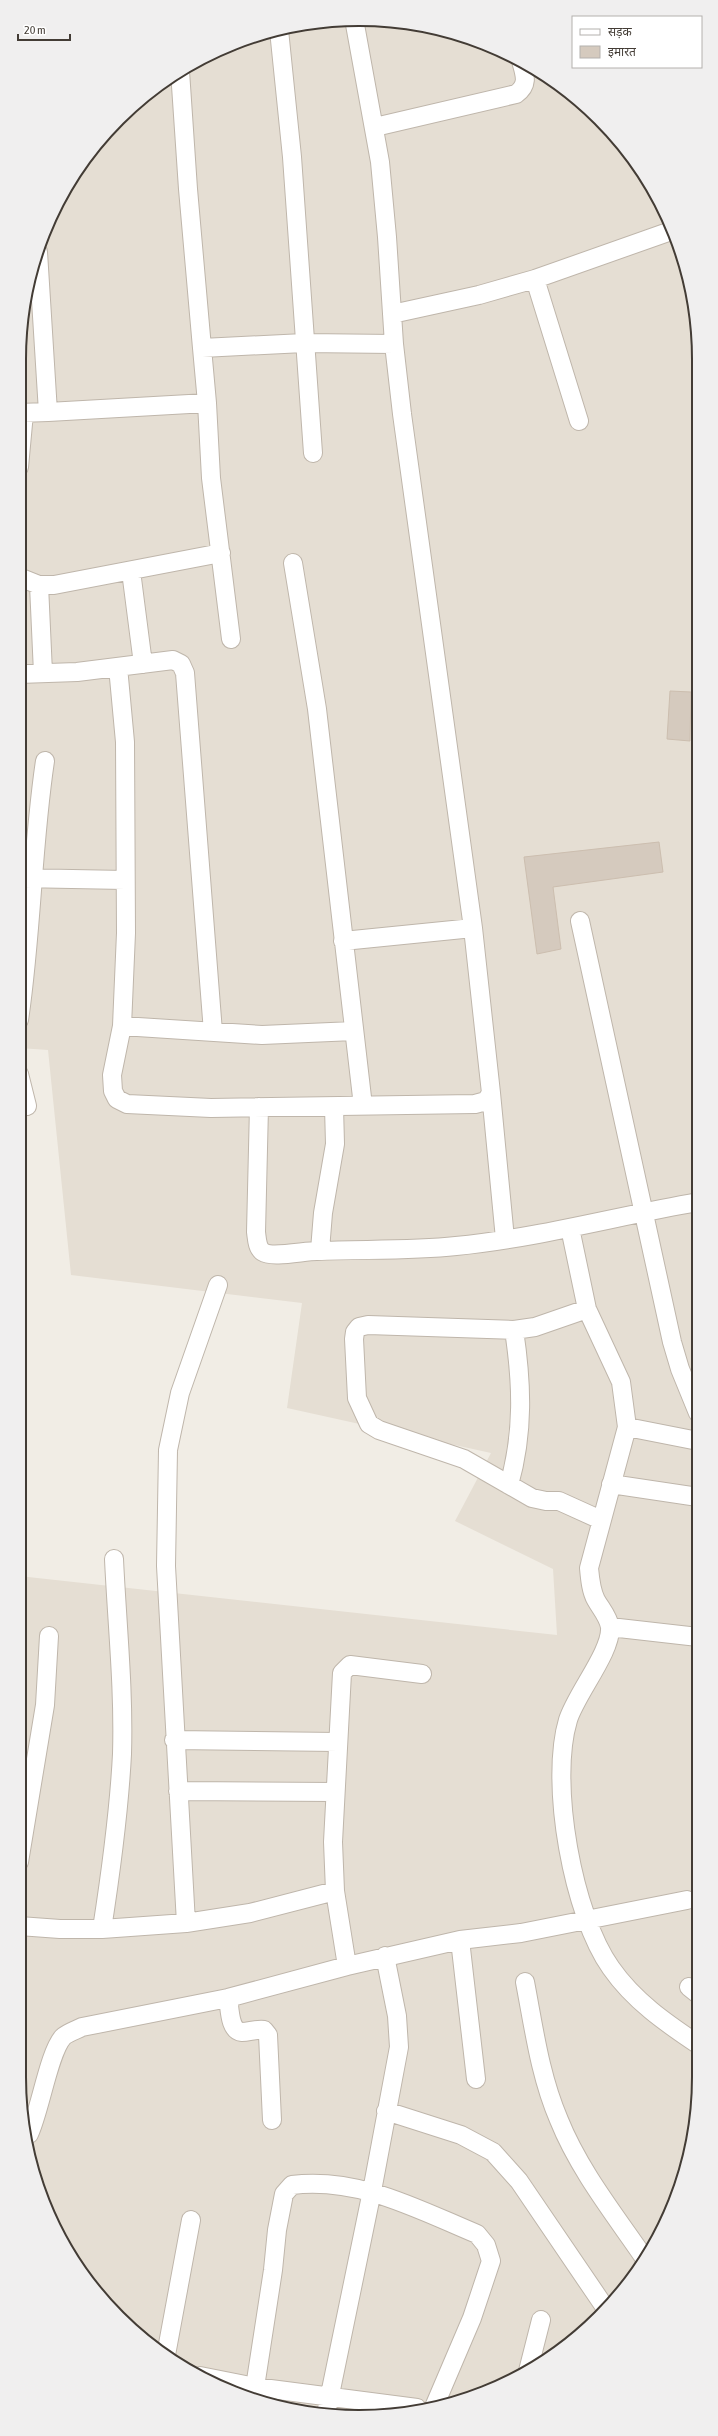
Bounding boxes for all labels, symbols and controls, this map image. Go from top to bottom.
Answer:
scale bar [18,16,70,42]
legend [572,16,702,68]
text: 20 m [24,23,46,37]
text: सड़क [608,25,633,39]
text: इमारत [608,45,637,59]

